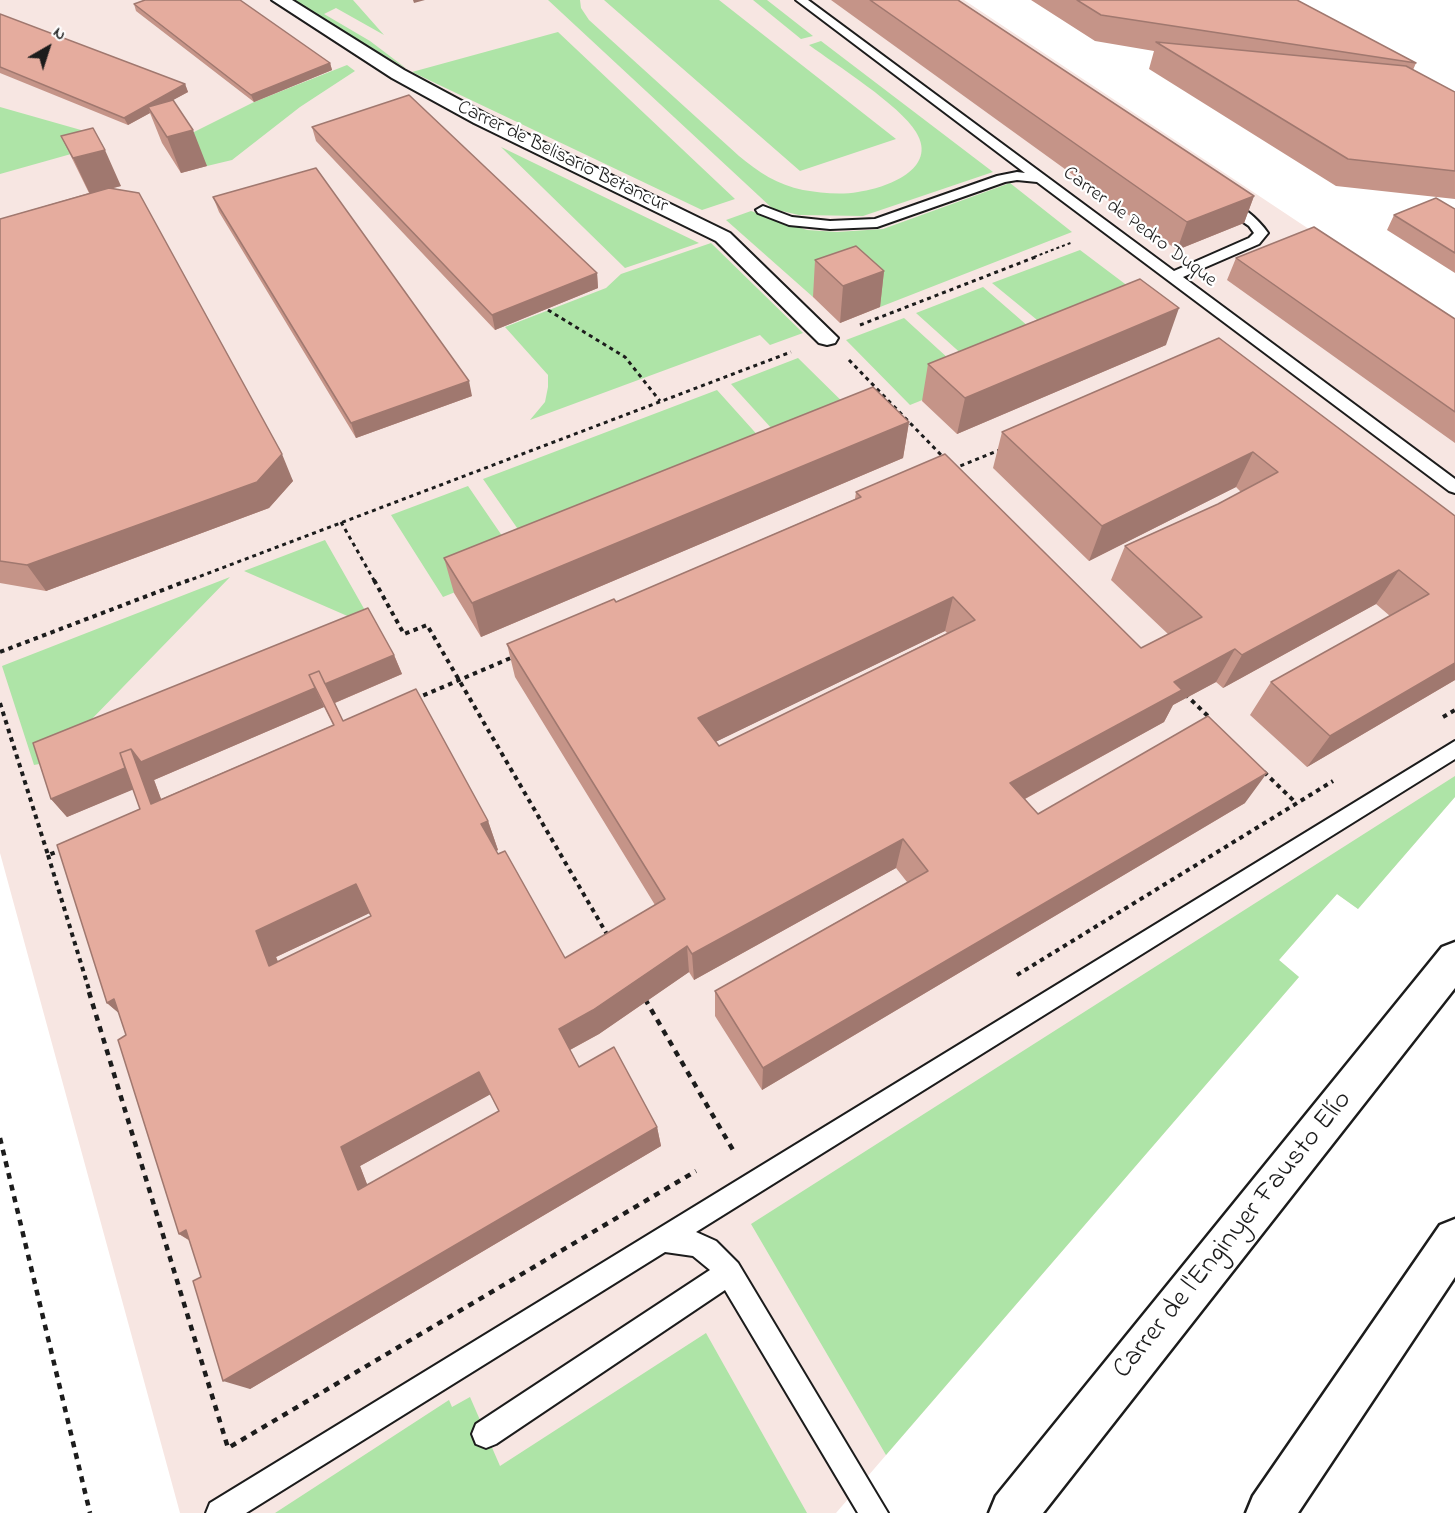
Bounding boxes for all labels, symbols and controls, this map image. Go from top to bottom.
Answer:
north arrow [18,18,78,78]
text: N [48,21,71,47]
street label: Carrer de Belisario Betancur [453,97,671,219]
street label: Carrer de Pedro Duque [1057,162,1221,294]
street label: Carrer de l'Enginyer Fausto Elío [1107,1085,1361,1387]

